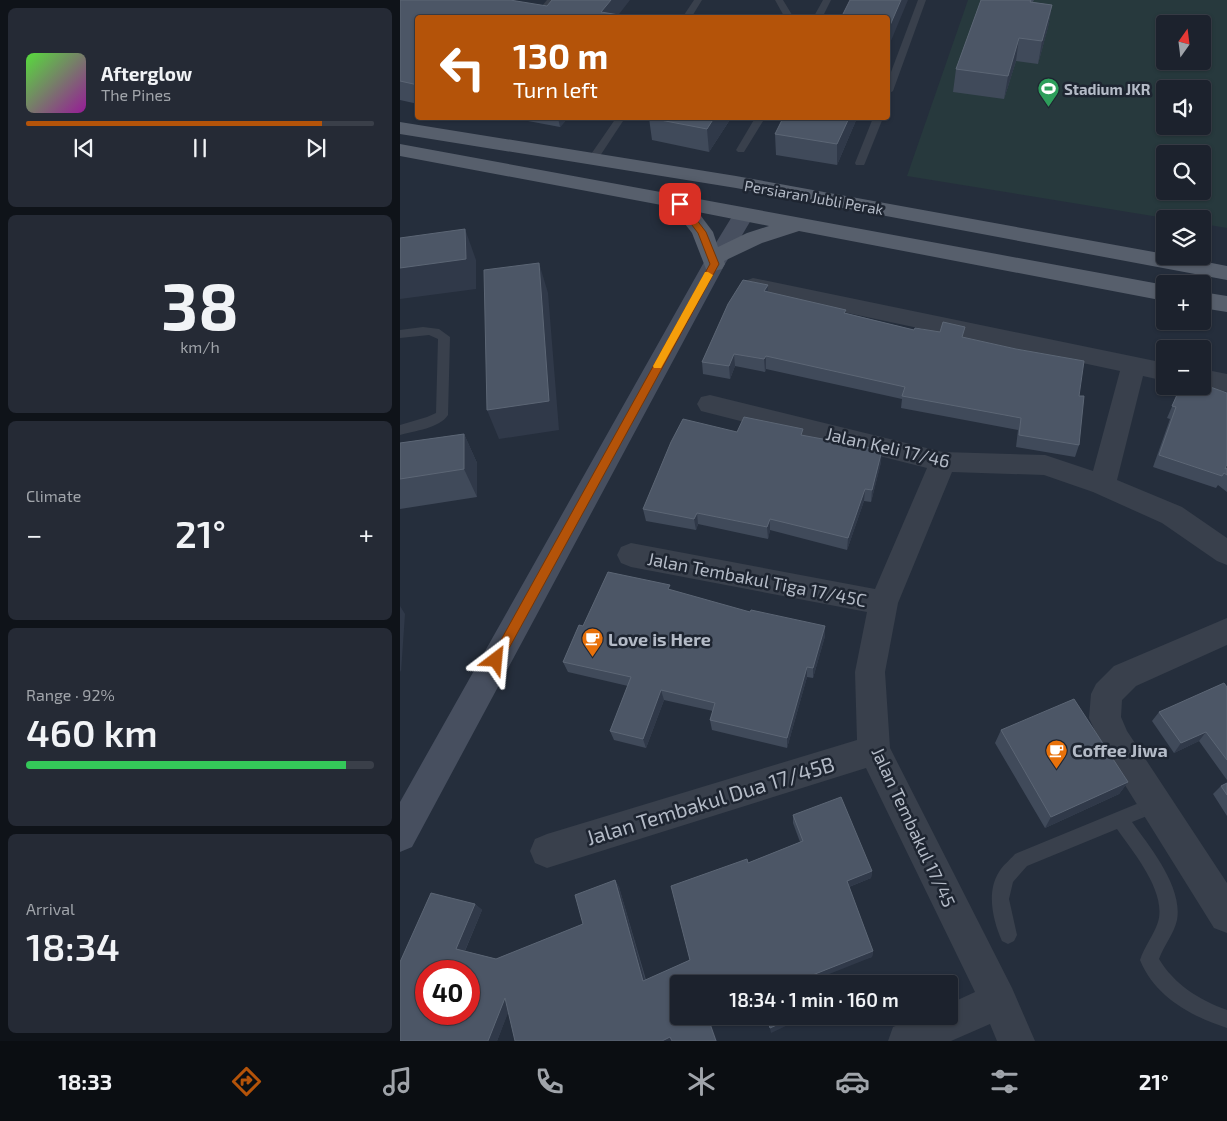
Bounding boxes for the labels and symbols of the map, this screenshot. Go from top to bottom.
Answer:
north arrow [1156,15,1211,70]
sports icon: Stadium JKR [1036,77,1060,108]
place label: Stadium JKR [1064,80,1151,98]
street label: Persiaran Jubli Perak [743,176,885,218]
pin [659,183,701,225]
street label: Jalan Keli 17/46 [824,422,952,472]
street label: Jalan Tembakul Tiga 17/45C [646,547,868,611]
cafe icon: Love is Here [580,627,604,658]
place label: Love is Here [608,628,711,650]
position arrow [469,633,521,685]
cafe icon: Coffee Jiwa [1044,738,1068,769]
place label: Coffee Jiwa [1072,739,1168,761]
street label: Jalan Tembakul 17/45 [867,743,961,911]
street label: Jalan Tembakul Dua 17/45B [583,750,837,850]
speed limit sign: 40 [415,960,480,1025]

